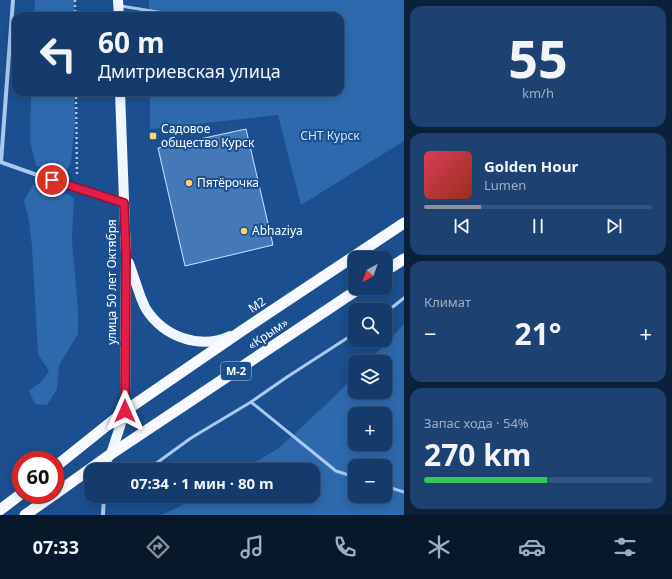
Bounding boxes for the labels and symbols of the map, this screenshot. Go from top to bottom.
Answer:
place label: Садовое общество Курск [161,120,255,151]
park label: СНТ Курск [300,127,360,144]
marker: Садовое общество Курск [148,131,158,141]
pin [35,163,69,197]
place label: Пятёрочка [197,174,259,191]
marker: Пятёрочка [184,178,194,188]
street label: улица 50 лет Октября [103,219,120,345]
place label: Abhaziya [252,222,303,239]
marker: Abhaziya [239,226,249,236]
north arrow [348,251,392,295]
street label: М2 [245,293,269,317]
street label: «Крым» [244,314,291,353]
road number: М-2 [221,362,251,380]
position arrow [104,390,146,432]
speed limit sign: 60 [12,451,64,503]

